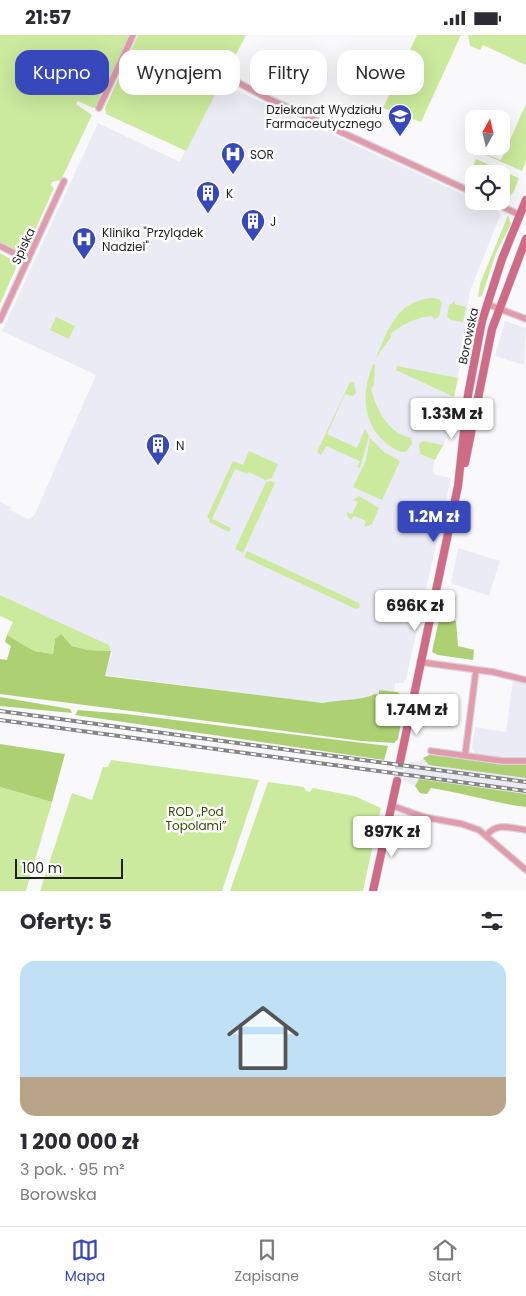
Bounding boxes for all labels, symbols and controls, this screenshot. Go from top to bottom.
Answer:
text: 21:57 [25,4,71,31]
chip: Kupno [15,50,109,95]
chip: Wynajem [119,50,240,95]
chip: Filtry [250,50,327,95]
chip: Nowe [337,50,424,95]
place label: Dziekanat Wydziału Farmaceutycznego [266,101,382,132]
school or university icon: Dziekanat Wydziału Farmaceutycznego [387,103,413,137]
north arrow [465,110,510,155]
map controls [465,110,510,210]
hospital icon: SOR [220,141,246,175]
place label: SOR [250,146,274,163]
button: locate [465,165,510,210]
building icon: K [195,180,221,214]
place label: K [226,185,233,202]
building icon: J [240,208,266,242]
place label: J [270,213,276,230]
place label: Klinika "Przylądek Nadziei" [102,224,204,255]
street label: Spiska [7,225,39,267]
hospital icon: Klinika "Przylądek Nadziei" [71,226,97,260]
street label: Borowska [454,306,482,366]
pin: 1.33M zł [400,397,504,440]
text: 1.33M zł [421,402,483,425]
building icon: N [145,432,171,466]
place label: N [176,437,184,454]
pin: 1.2M zł [388,501,480,543]
text: 1.2M zł [409,505,459,528]
pin: 696K zł [369,589,461,632]
text: 696K zł [386,594,444,617]
pin: 1.74M zł [365,693,469,736]
text: 1.74M zł [386,698,448,721]
park label: ROD „Pod Topolami” [166,803,227,834]
pin: 897K zł [346,815,438,858]
text: 897K zł [364,820,420,843]
scale bar [15,856,122,879]
text: 100 m [22,858,62,878]
text: Oferty: 5 [20,907,112,936]
icon: filters [478,907,506,935]
icon: home [218,993,308,1083]
text: 1 200 000 zł [20,1127,139,1156]
text: 3 pok. · 95 m² [20,1158,124,1181]
text: Borowska [20,1183,97,1206]
tab: Mapa [65,1236,105,1287]
tab: Zapisane [234,1236,299,1287]
tab: Start [428,1236,461,1287]

